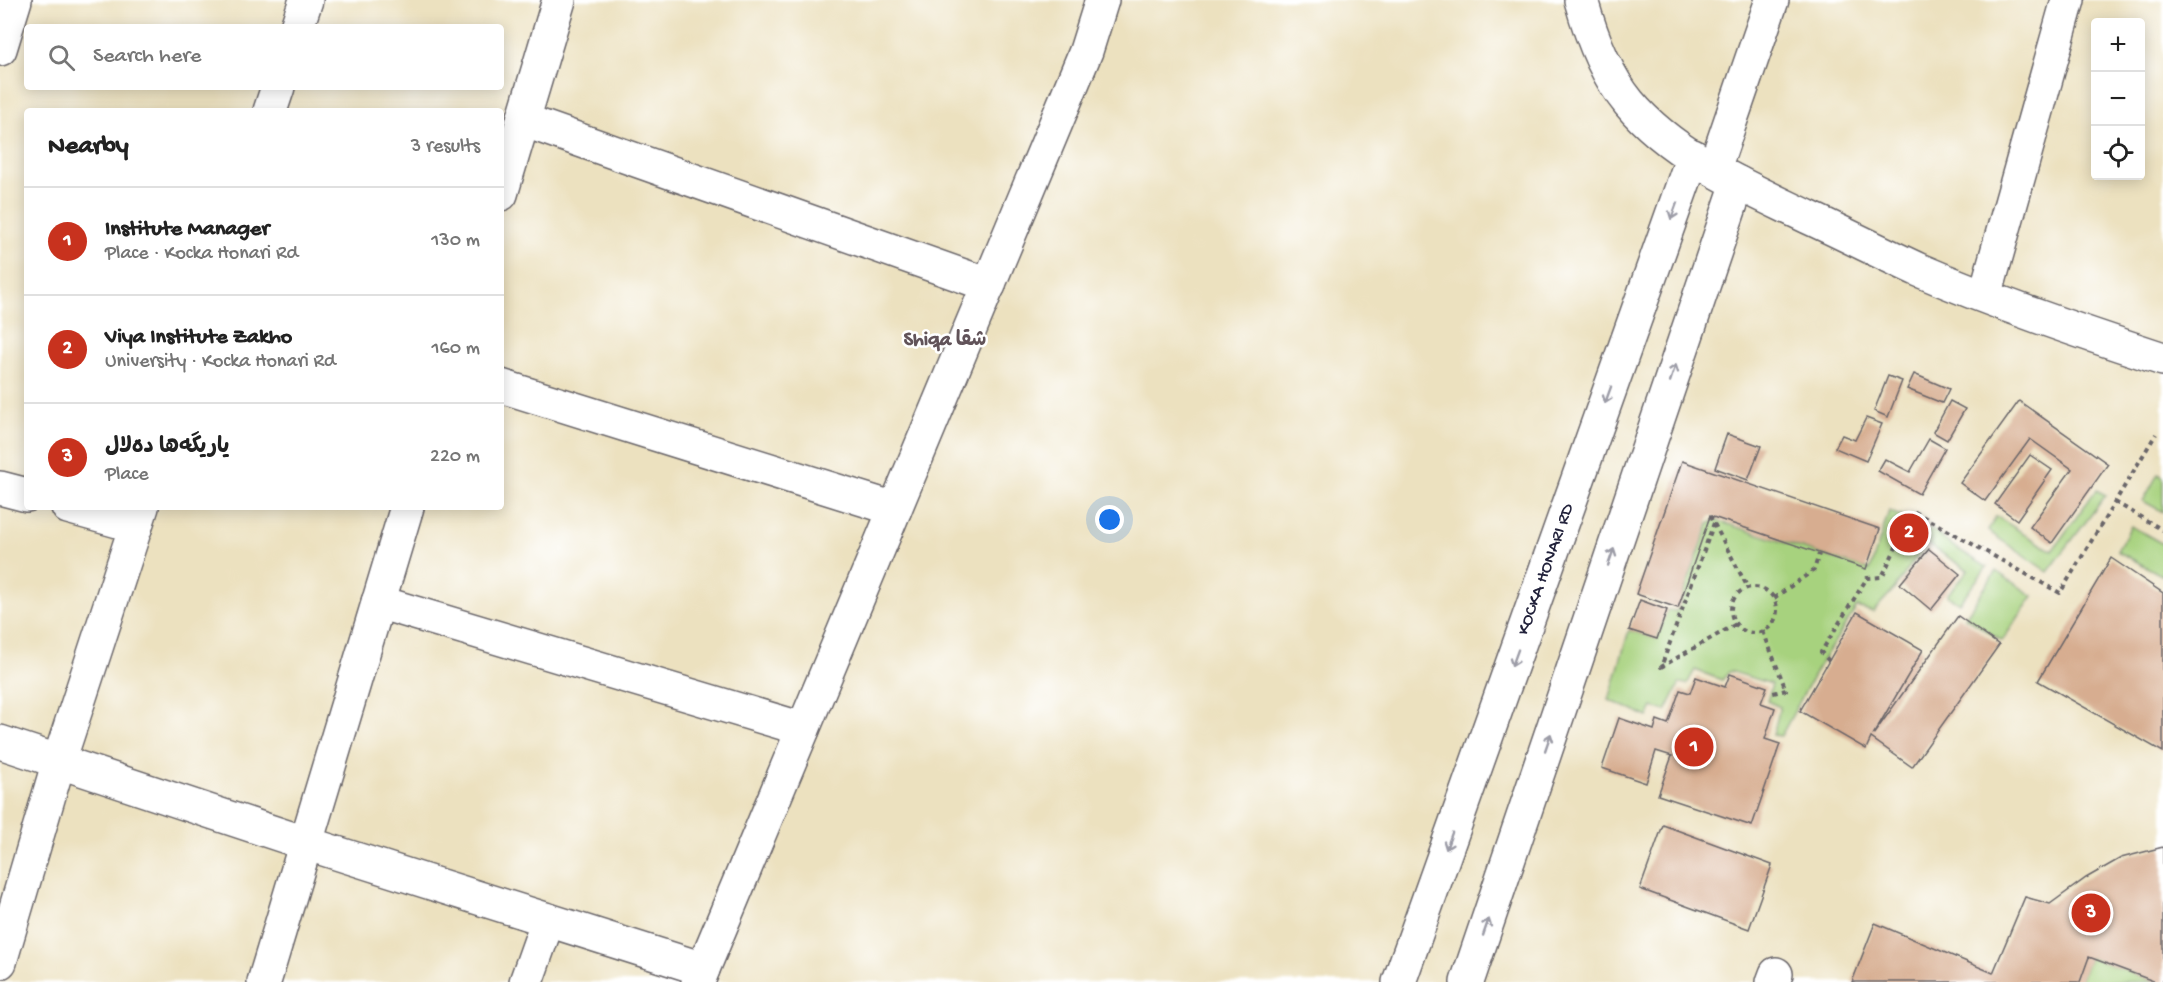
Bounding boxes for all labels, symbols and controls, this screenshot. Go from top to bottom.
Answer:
map controls [2091,18,2145,180]
button: + [2091,18,2145,72]
search box [24,24,504,90]
icon: search [45,41,78,74]
text: Search here [93,44,201,70]
button: − [2091,72,2145,126]
button: locate [2091,126,2145,180]
text: Nearby [48,132,129,163]
text: 3 results [411,136,480,159]
one-way arrow [1667,201,1678,220]
text: Institute Manager [105,217,269,243]
text: 1 [63,230,72,253]
text: 130 m [431,230,480,253]
text: Place · Kocka Honari Rd [105,243,298,266]
text: Viya Institute Zakho [105,325,292,351]
district label: Shiqa شقا [904,329,986,353]
text: 2 [63,338,72,361]
text: 160 m [431,338,480,361]
text: University · Kocka Honari Rd [105,351,336,374]
one-way arrow [1669,364,1680,383]
one-way arrow [1602,385,1613,404]
text: یاریگەها دەلال [105,435,229,461]
text: 3 [62,446,73,469]
text: 220 m [430,446,480,469]
text: Place [105,464,149,487]
street label: KOCKA HONARI RD [1513,501,1579,638]
your location [1095,505,1124,534]
pin: 2 [1890,510,1928,556]
one-way arrow [1606,548,1617,567]
one-way arrow [1508,648,1519,667]
pin: 1 [1674,724,1714,770]
one-way arrow [1544,733,1555,752]
one-way arrow [1443,832,1454,850]
pin: 3 [2072,890,2110,936]
one-way arrow [1481,918,1492,937]

